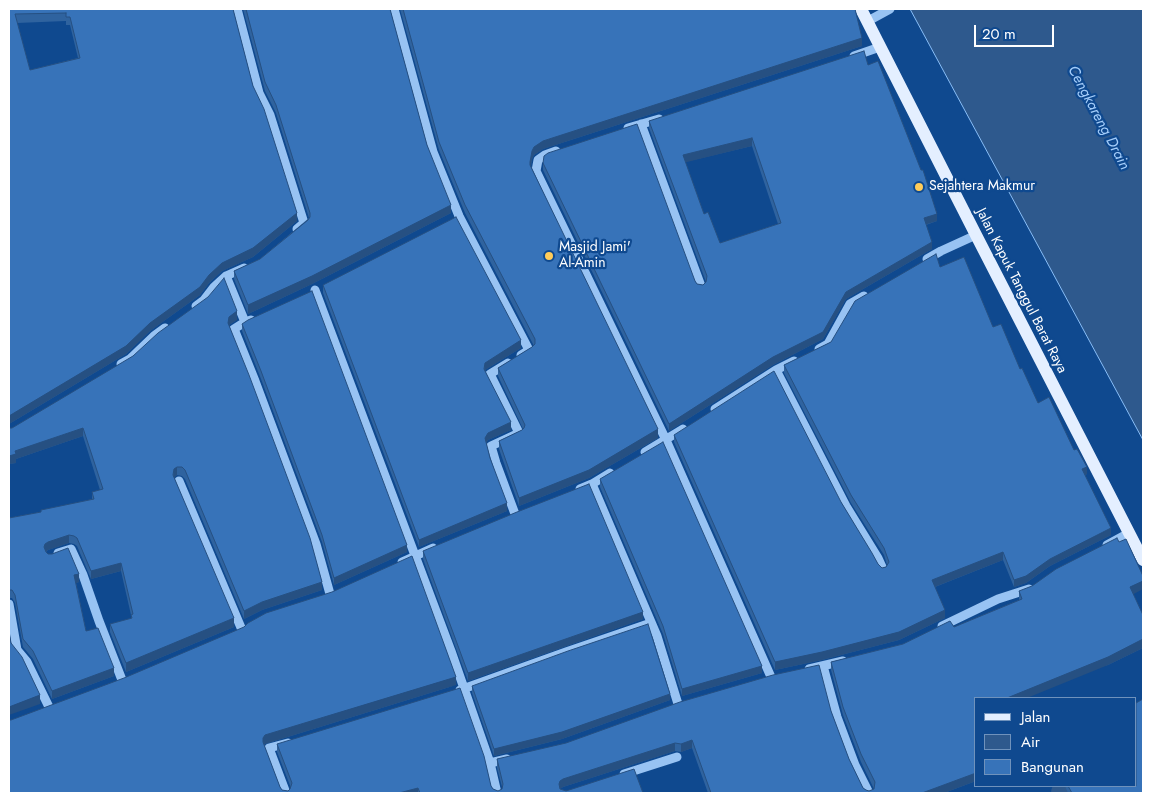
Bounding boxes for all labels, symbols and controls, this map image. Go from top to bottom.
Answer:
scale bar [977,15,1057,47]
text: 20 m [982,23,1016,45]
water label: Cengkareng Drain [1063,63,1133,173]
place label: Sejahtera Makmur [929,179,1035,195]
marker: Sejahtera Makmur [913,181,925,193]
street label: Jalan Kapuk Tanggul Barat Raya [972,206,1070,376]
place label: Masjid Jami' Al-Amin [559,240,631,272]
marker: Masjid Jami' Al-Amin [543,250,555,262]
legend [974,697,1137,787]
text: Jalan [1021,706,1050,728]
text: Air [1021,731,1040,753]
text: Bangunan [1021,756,1084,778]

